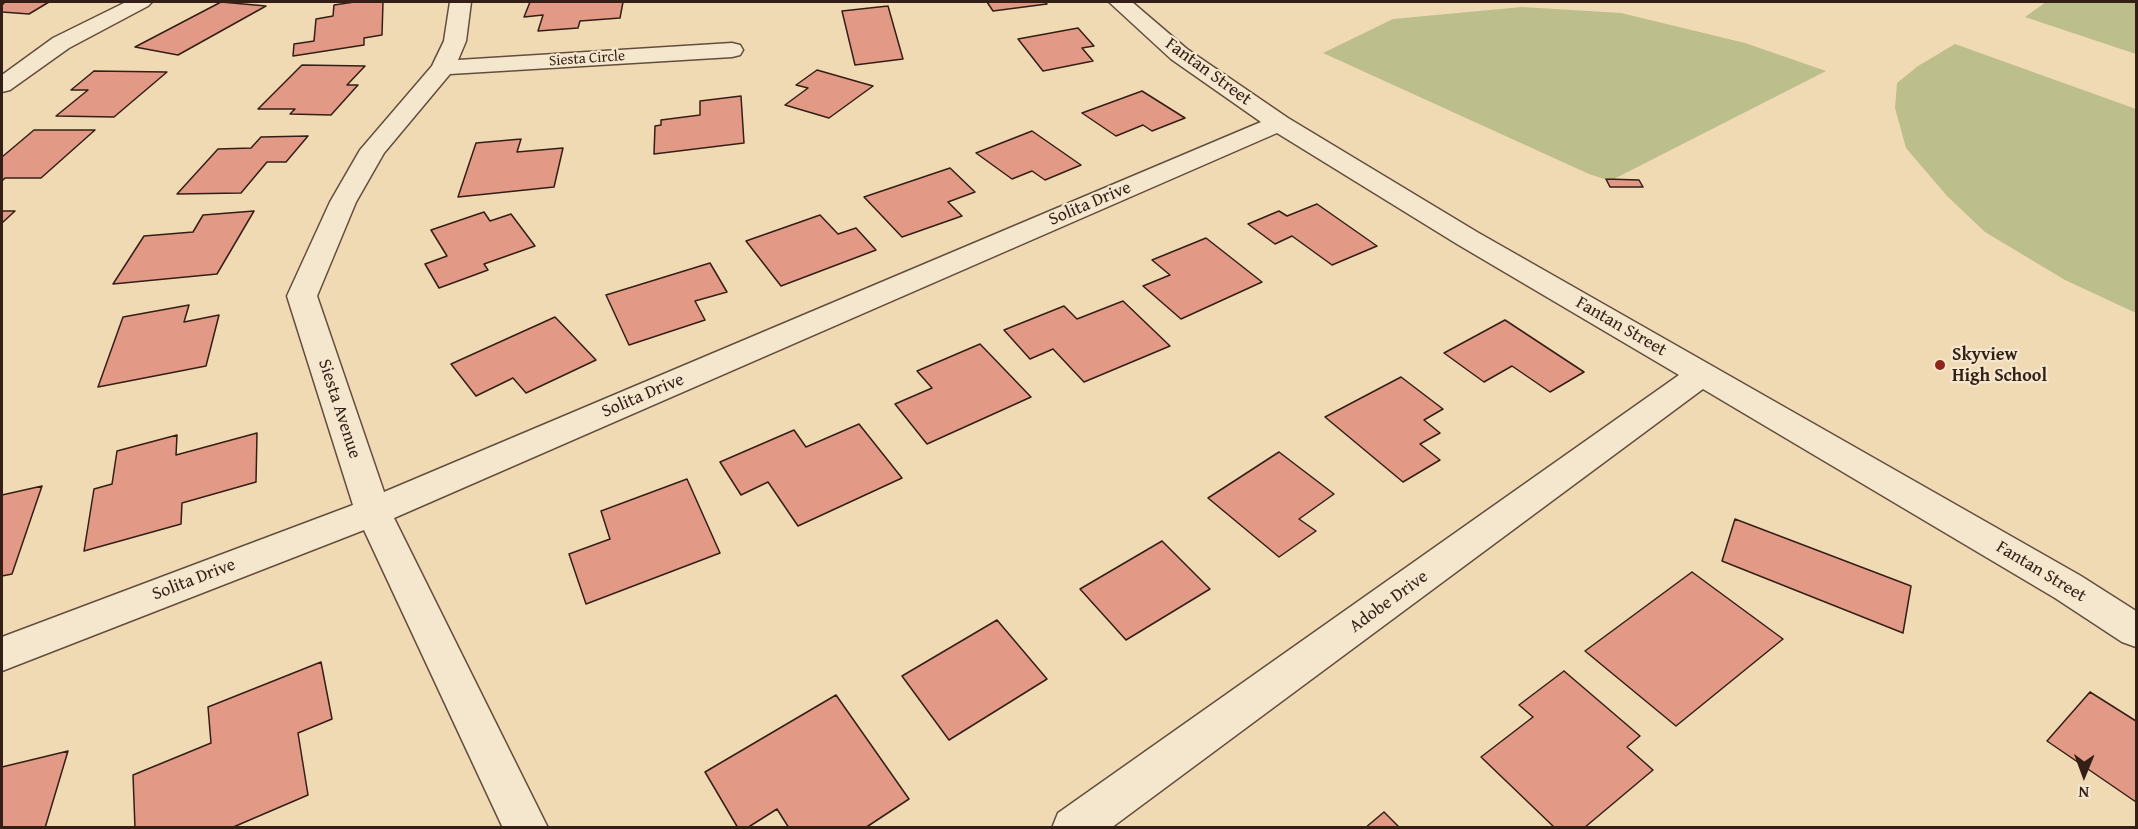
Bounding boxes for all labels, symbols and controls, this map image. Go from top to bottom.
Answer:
street label: Fantan Street [1161,34,1255,110]
street label: Siesta Circle [548,47,626,71]
street label: Solita Drive [1046,177,1134,231]
street label: Fantan Street [1572,292,1670,362]
place label: Skyview High School [1952,344,2047,386]
street label: Siesta Avenue [313,356,365,462]
marker: Skyview High School [1933,358,1947,372]
street label: Solita Drive [599,369,687,423]
street label: Fantan Street [1992,537,2090,607]
street label: Solita Drive [149,554,239,606]
street label: Adobe Drive [1346,566,1432,638]
north arrow [2054,745,2114,805]
text: N [2078,781,2089,805]

